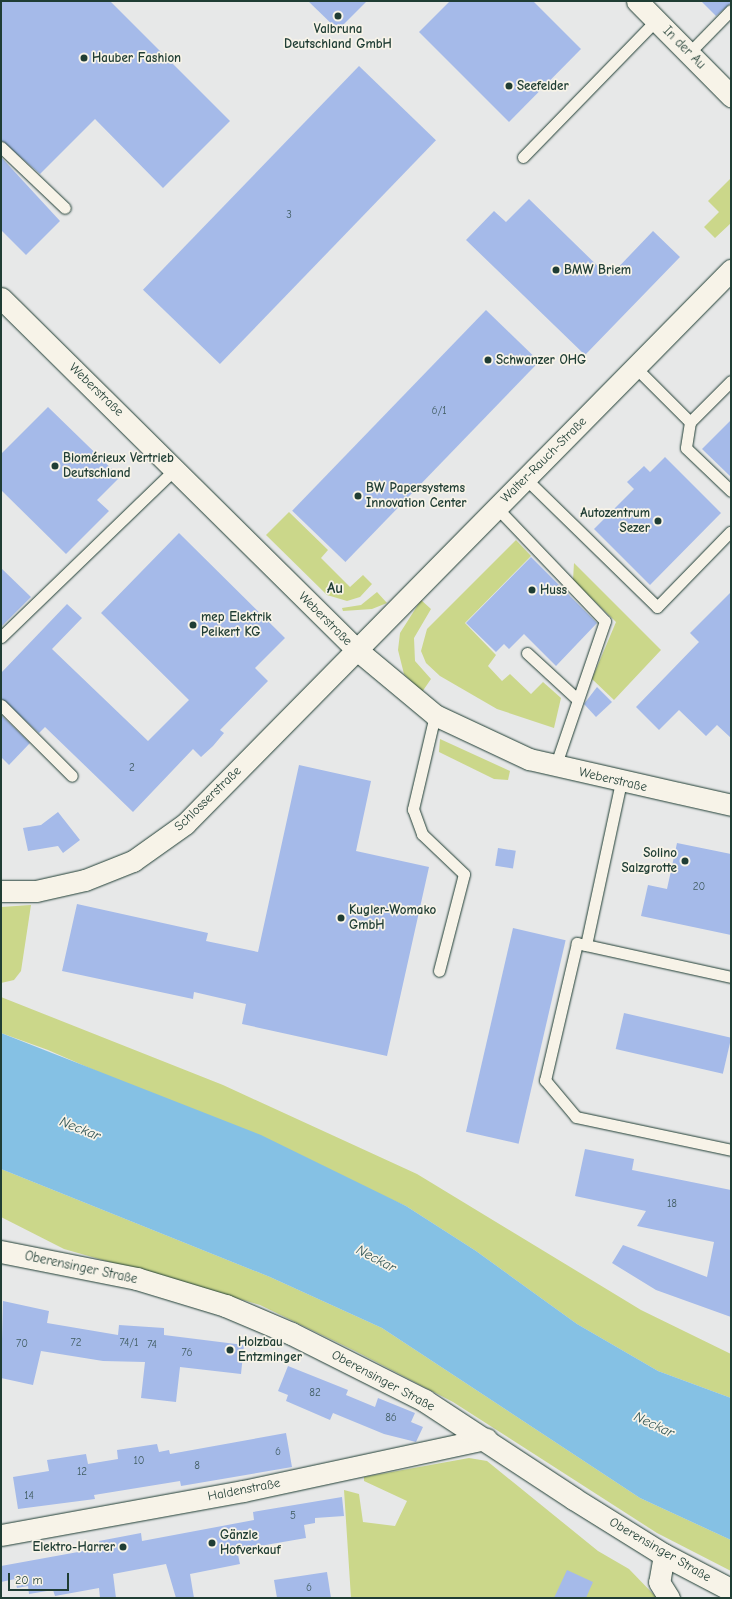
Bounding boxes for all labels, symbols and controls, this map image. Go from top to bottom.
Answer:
marker: Valbruna Deutschland GmbH [333,11,343,21]
place label: Valbruna Deutschland GmbH [284,22,392,53]
street label: In der Au [659,23,709,73]
place label: Hauber Fashion [92,50,181,66]
marker: Hauber Fashion [79,53,89,63]
place label: Seefelder [517,78,569,94]
marker: Seefelder [504,81,514,91]
house number: 3 [286,208,292,222]
place label: BMW Briem [564,262,631,278]
marker: BMW Briem [551,265,561,275]
place label: Schwanzer OHG [496,352,586,368]
marker: Schwanzer OHG [483,355,493,365]
street label: Weberstraße [66,360,126,420]
house number: 6/1 [431,404,447,418]
street label: Walter-Rauch-Straße [498,414,590,506]
place label: Biomérieux Vertrieb Deutschland [63,451,174,482]
marker: Biomérieux Vertrieb Deutschland [50,461,60,471]
place label: BW Papersystems Innovation Center [366,481,467,512]
marker: BW Papersystems Innovation Center [353,491,363,501]
place label: Autozentrum Sezer [580,506,650,537]
marker: Autozentrum Sezer [653,516,663,526]
district label: Au [327,580,343,598]
place label: Huss [540,582,567,598]
marker: Huss [527,585,537,595]
street label: Weberstraße [295,589,355,649]
place label: mep Elektrik Peikert KG [201,610,272,641]
marker: mep Elektrik Peikert KG [188,620,198,630]
house number: 2 [129,761,135,775]
street label: Schlosserstraße [171,763,245,835]
street label: Weberstraße [577,765,649,795]
place label: Solino Salzgrotte [621,846,677,877]
marker: Solino Salzgrotte [680,856,690,866]
house number: 20 [693,880,705,894]
place label: Kugler-Womako GmbH [349,903,436,934]
marker: Kugler-Womako GmbH [336,913,346,923]
water label: Neckar [57,1113,103,1145]
house number: 18 [667,1197,677,1211]
water label: Neckar [353,1242,399,1276]
street label: Oberensinger Straße [23,1248,139,1288]
place label: Holzbau Entzminger [238,1335,302,1366]
house number: 72 [71,1336,81,1350]
house number: 74/1 [120,1336,138,1350]
house number: 70 [16,1337,28,1351]
house number: 74 [147,1338,157,1352]
marker: Holzbau Entzminger [225,1345,235,1355]
house number: 76 [181,1346,193,1360]
street label: Oberensinger Straße [329,1347,437,1415]
house number: 82 [309,1386,321,1400]
water label: Neckar [631,1408,677,1442]
house number: 86 [385,1411,397,1425]
house number: 6 [275,1445,281,1459]
house number: 10 [133,1454,145,1468]
house number: 8 [194,1459,200,1473]
house number: 12 [77,1465,87,1479]
street label: Haldenstraße [206,1475,282,1505]
house number: 14 [24,1489,34,1503]
house number: 5 [290,1509,296,1523]
street label: Oberensinger Straße [606,1515,714,1585]
place label: Gänzle Hofverkauf [220,1528,281,1559]
marker: Gänzle Hofverkauf [207,1538,217,1548]
place label: Elektro-Harrer [33,1539,115,1555]
marker: Elektro-Harrer [118,1542,128,1552]
scale bar [10,1565,71,1591]
text: 20 m [15,1573,43,1587]
house number: 6 [306,1581,312,1595]

